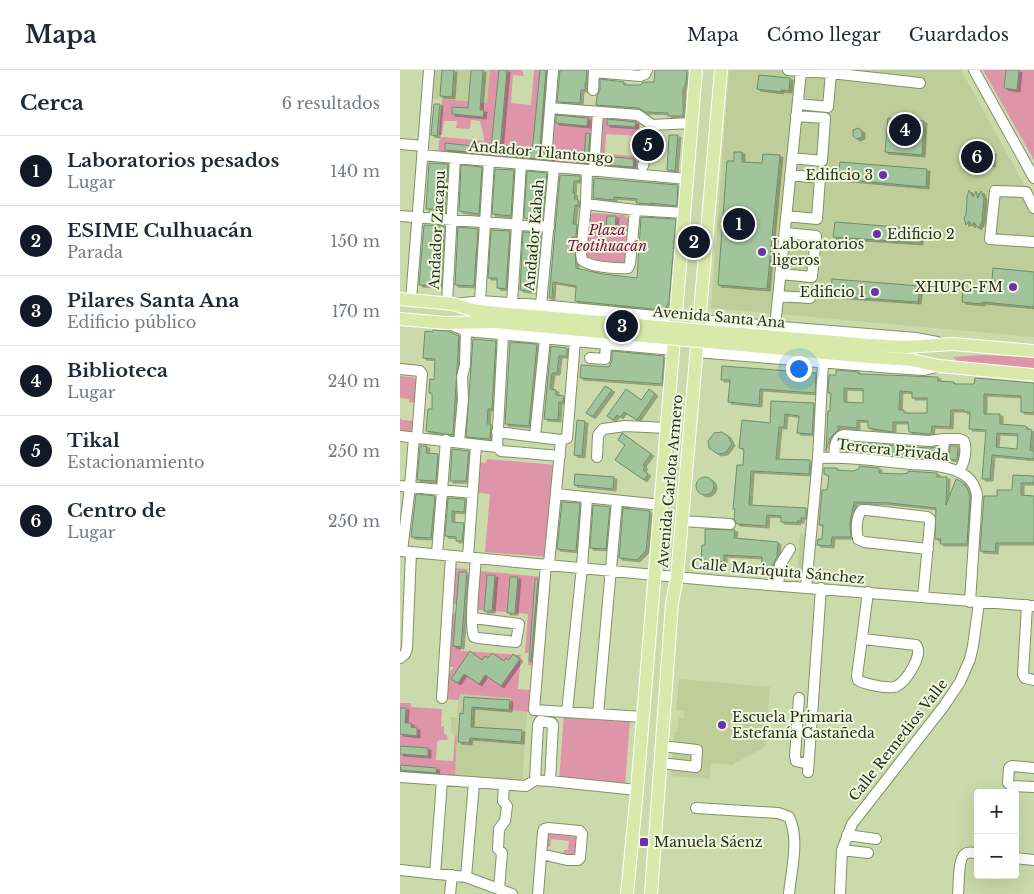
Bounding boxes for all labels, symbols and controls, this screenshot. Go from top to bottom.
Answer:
text: Mapa [25,20,97,49]
text: Mapa [687,24,739,46]
text: Cómo llegar [767,24,881,46]
text: Guardados [909,24,1009,46]
text: Cerca [20,90,84,116]
text: 6 resultados [282,93,380,113]
pin: 4 [889,111,921,149]
pin: 5 [632,126,664,164]
street label: Andador Tilantongo [467,137,614,167]
pin: 6 [961,138,993,176]
text: Laboratorios pesados [67,149,279,172]
text: 1 [33,161,39,181]
text: 140 m [330,161,380,181]
place label: Edificio 3 [805,166,873,184]
street label: Andador Zacapu [425,169,449,291]
marker: Edificio 3 [877,169,889,181]
text: Lugar [67,172,115,192]
street label: Andador Kabah [520,178,548,292]
pin: 1 [723,205,755,243]
text: ESIME Culhuacán [67,219,253,242]
park label: Plaza Teotihuacán [567,221,647,255]
pin: 2 [678,223,710,261]
place label: Edificio 2 [887,225,955,243]
marker: Edificio 2 [871,228,883,240]
text: 2 [31,231,41,251]
text: 150 m [331,231,380,251]
place label: Laboratorios ligeros [772,235,864,269]
text: Parada [67,242,123,262]
marker: Laboratorios ligeros [756,246,768,258]
place label: XHUPC-FM [915,278,1003,296]
marker: XHUPC-FM [1007,281,1019,293]
place label: Edificio 1 [800,283,865,301]
marker: Edificio 1 [869,286,881,298]
text: Pilares Santa Ana [67,289,239,312]
text: 3 [31,301,41,321]
text: 170 m [332,301,380,321]
street label: Avenida Santa Ana [651,302,786,332]
pin: 3 [606,307,638,345]
text: Edificio público [67,312,196,332]
your location [786,356,812,382]
text: Biblioteca [67,359,168,382]
text: 4 [31,371,41,391]
text: 240 m [328,371,380,391]
text: Lugar [67,382,115,402]
street label: Avenida Carlota Armero [653,394,687,569]
text: Tikal [67,429,120,452]
street label: Tercera Privada [836,435,950,465]
text: 5 [31,441,41,461]
text: 250 m [328,441,380,461]
text: Estacionamiento [67,452,205,472]
text: Centro de [67,499,166,522]
text: 6 [31,511,41,531]
text: 250 m [328,511,380,531]
text: Lugar [67,522,115,542]
street label: Calle Mariquita Sánchez [690,554,866,588]
street label: Calle Remedios Valle [845,675,951,805]
place label: Escuela Primaria Estefanía Castañeda [732,708,875,742]
marker: Escuela Primaria Estefanía Castañeda [716,719,728,731]
map controls [974,789,1019,879]
button: + [974,789,1019,834]
place label: Manuela Sáenz [654,833,763,851]
button: − [974,834,1019,879]
marker: Manuela Sáenz [638,836,650,848]

